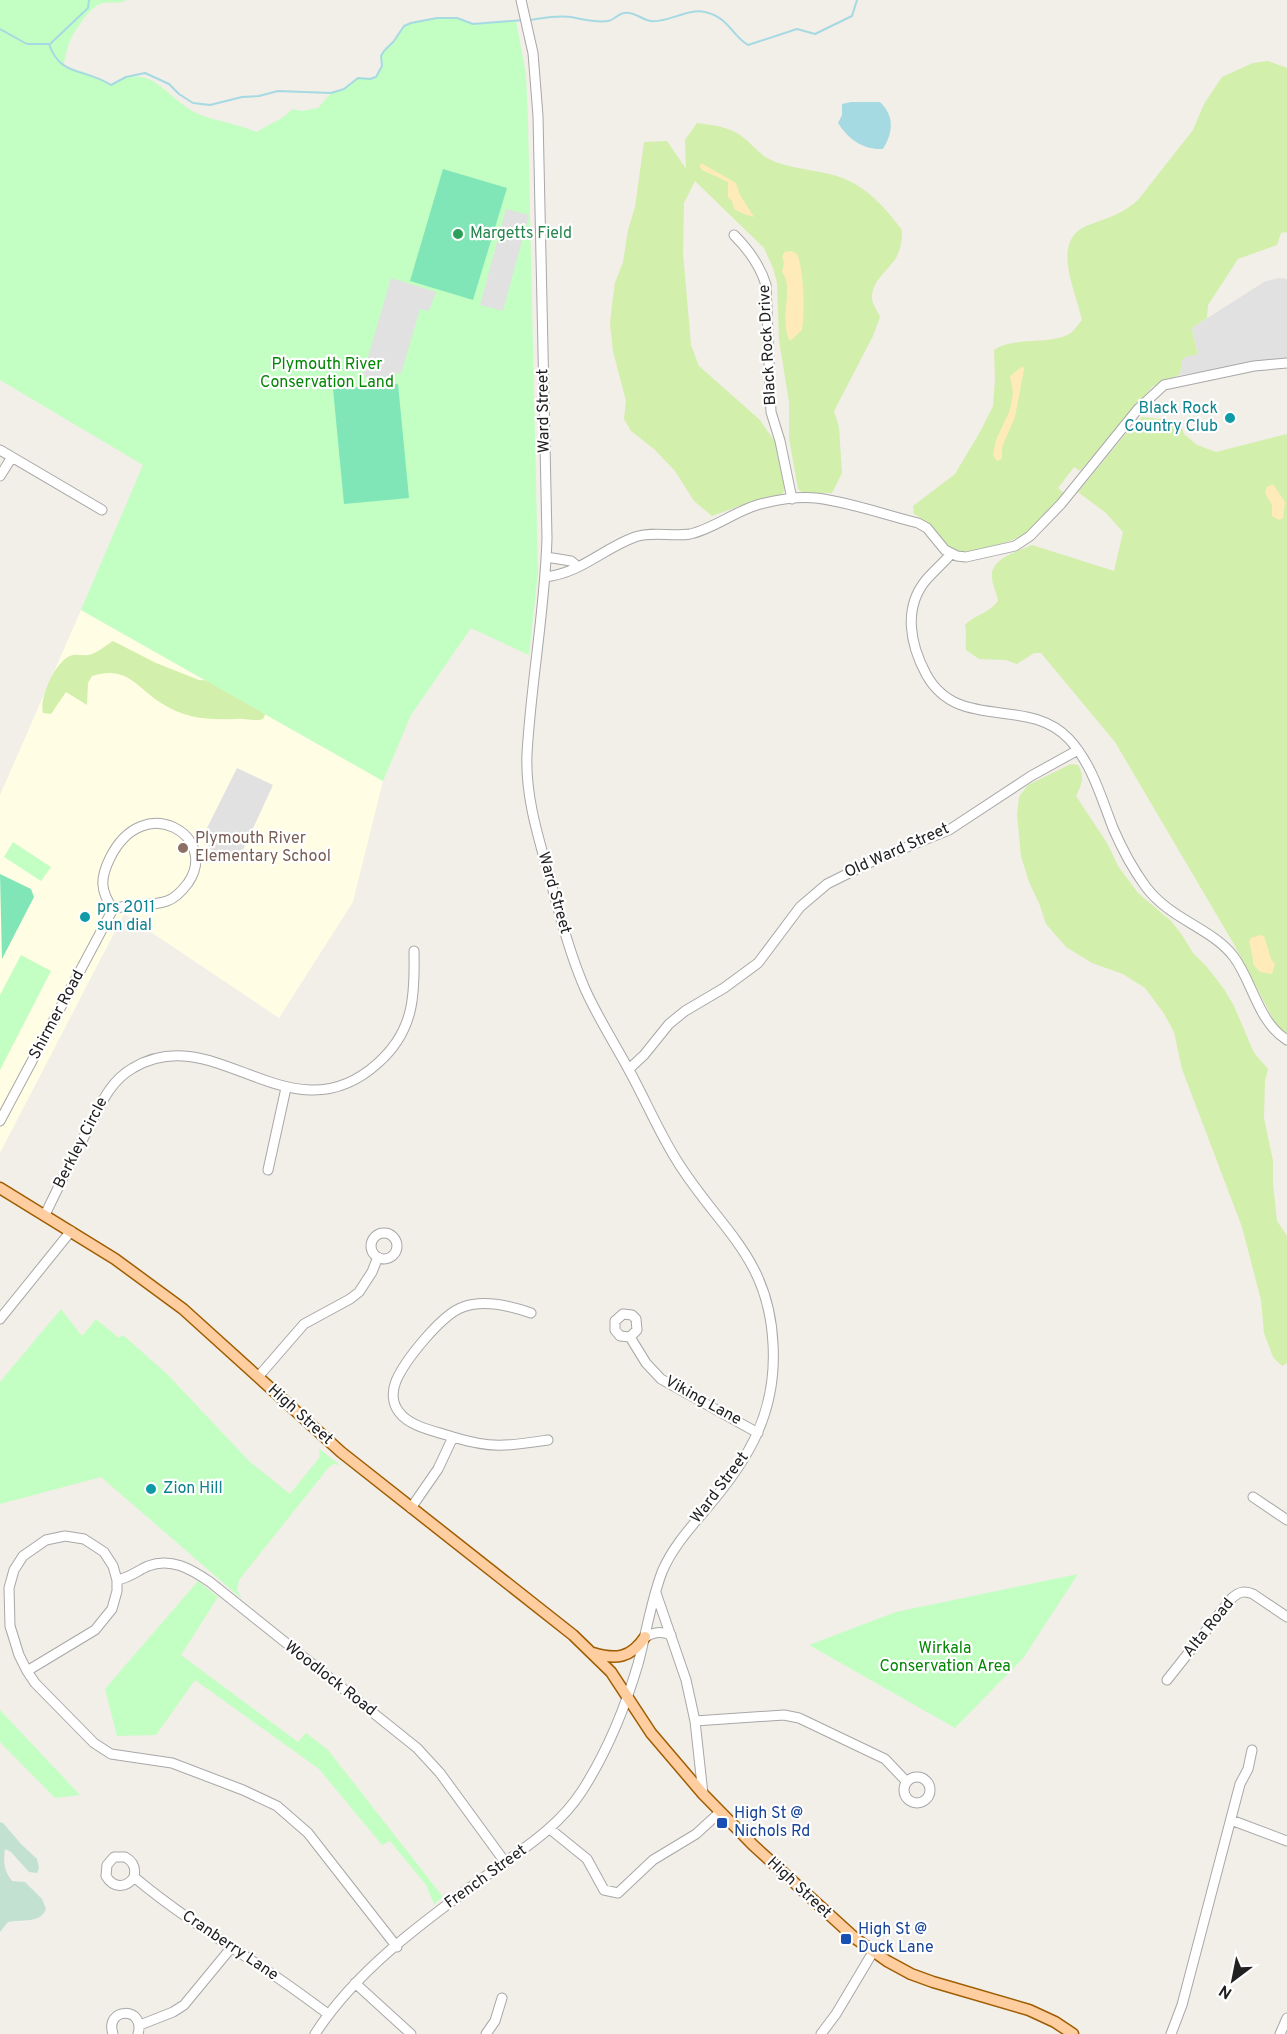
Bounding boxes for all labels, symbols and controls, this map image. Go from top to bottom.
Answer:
place label: Margetts Field [470,224,572,244]
marker: Margetts Field [451,227,465,241]
street label: Black Rock Drive [755,284,781,406]
park label: Plymouth River Conservation Land [260,355,394,393]
street label: Ward Street [533,369,555,453]
place label: Black Rock Country Club [1124,399,1218,437]
marker: Black Rock Country Club [1223,411,1237,425]
street label: Old Ward Street [842,819,952,883]
place label: Plymouth River Elementary School [195,829,331,867]
marker: Plymouth River Elementary School [176,841,190,855]
street label: Ward Street [533,850,575,936]
place label: prs 2011 sun dial [97,898,155,936]
marker: prs 2011 sun dial [78,910,92,924]
street label: Shirmer Road [25,967,89,1063]
street label: Berkley Circle [49,1094,113,1192]
street label: Viking Lane [661,1372,745,1430]
street label: High Street [263,1380,337,1450]
street label: Ward Street [687,1448,753,1528]
place label: Zion Hill [163,1479,223,1499]
marker: Zion Hill [144,1482,158,1496]
street label: Alta Road [1179,1594,1239,1662]
street label: Woodlock Road [280,1637,380,1721]
park label: Wirkala Conservation Area [879,1639,1011,1677]
place label: High St @ Nichols Rd [734,1804,810,1842]
marker: High St @ Nichols Rd [715,1816,729,1830]
street label: French Street [441,1841,531,1913]
street label: High Street [763,1853,835,1923]
street label: Cranberry Lane [178,1906,282,1986]
place label: High St @ Duck Lane [858,1920,934,1958]
marker: High St @ Duck Lane [839,1932,853,1946]
north arrow [1203,1950,1263,2010]
text: N [1216,1979,1236,2003]

